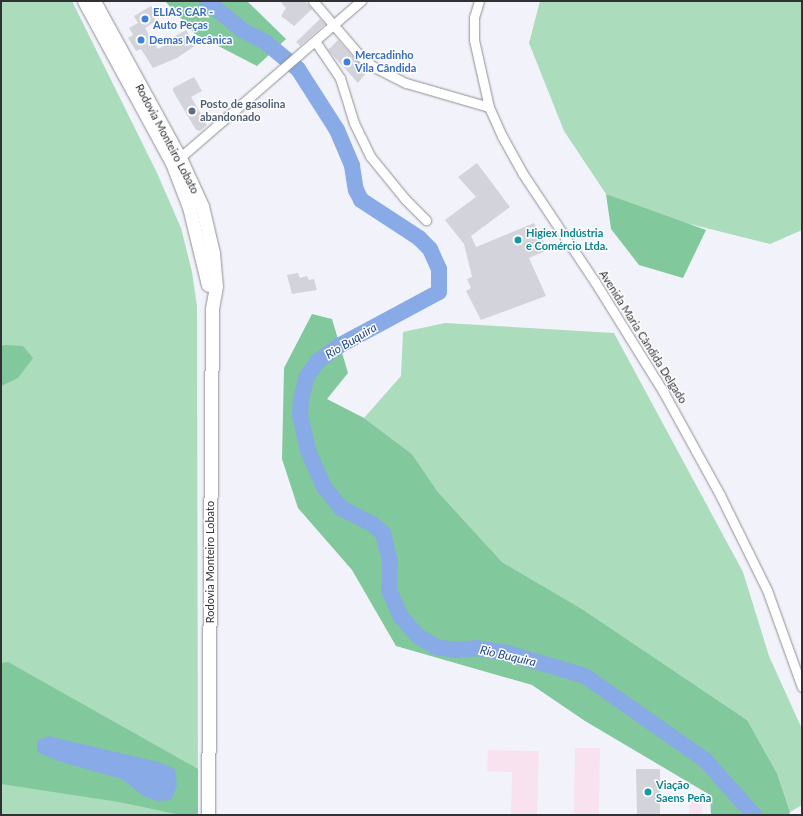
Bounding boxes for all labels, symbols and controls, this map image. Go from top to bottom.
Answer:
place label: ELIAS CAR - Auto Peças [153,6,213,32]
marker: ELIAS CAR - Auto Peças [140,14,150,24]
place label: Demas Mecânica [149,33,232,47]
marker: Demas Mecânica [136,35,146,45]
place label: Mercadinho Vila Cândida [355,49,416,75]
marker: Mercadinho Vila Cândida [342,57,352,67]
street label: Rodovia Monteiro Lobato [132,82,202,196]
place label: Posto de gasolina abandonado [200,98,285,124]
marker: Posto de gasolina abandonado [187,106,197,116]
place label: Higiex Indústria e Comércio Ltda. [526,227,608,253]
marker: Higiex Indústria e Comércio Ltda. [513,235,523,245]
street label: Avenida Maria Cândida Delgado [596,268,690,406]
water label: Rio Buquira [323,320,379,362]
street label: Rodovia Monteiro Lobato [203,501,217,623]
water label: Rio Buquira [478,643,538,669]
place label: Viação Saens Peña [656,779,711,805]
marker: Viação Saens Peña [643,787,653,797]

